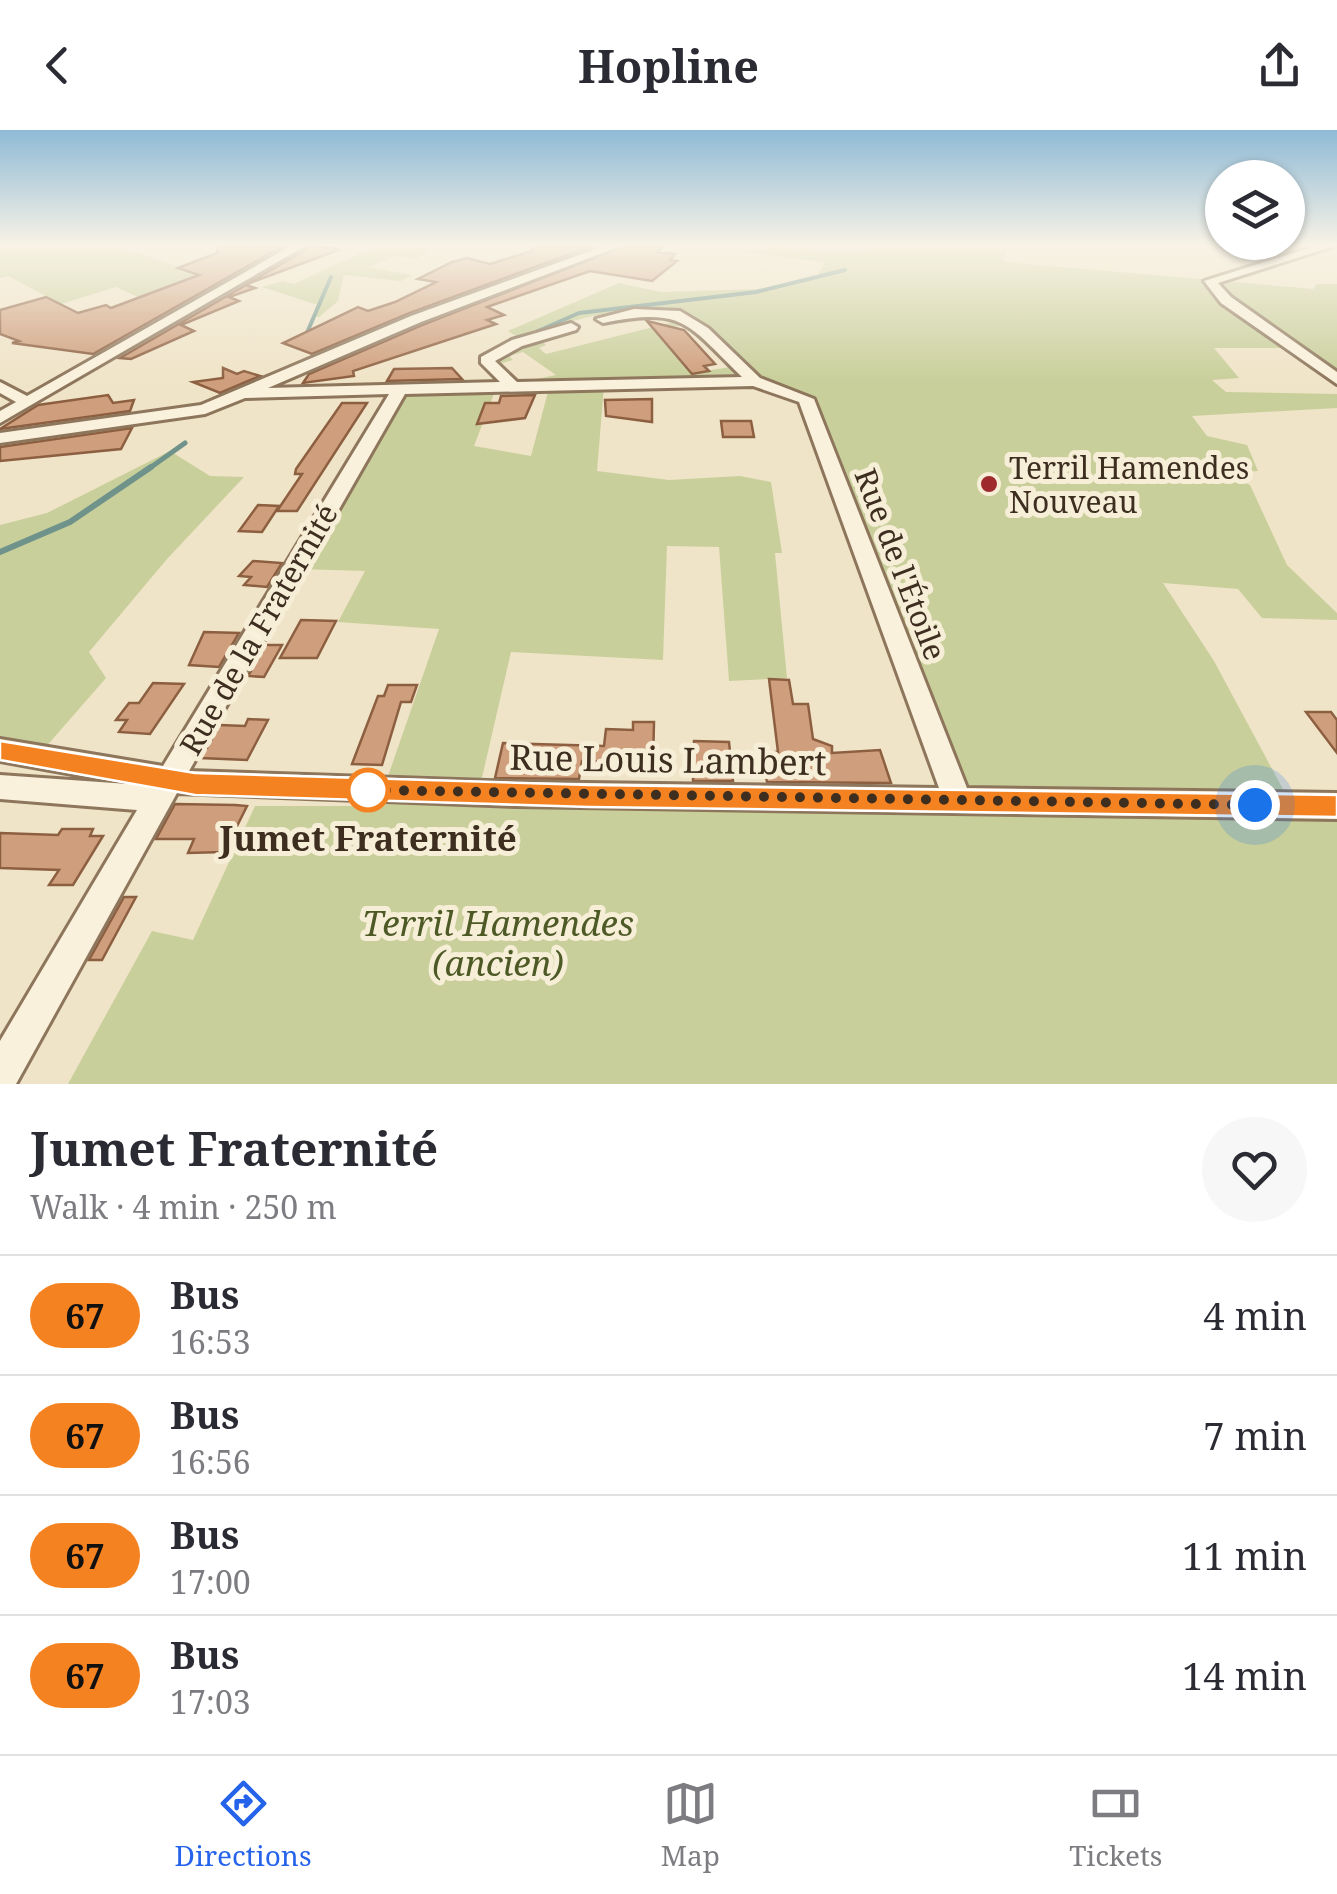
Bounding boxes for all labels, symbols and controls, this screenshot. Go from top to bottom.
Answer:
text: Hopline [578,35,759,96]
icon: back [30,38,85,93]
icon: share [1252,38,1307,93]
map controls [1205,160,1305,260]
button: layers [1205,160,1305,260]
place label: Terril Hamendes Nouveau [1009,447,1249,522]
street label: Rue de l'Étoile [846,462,956,666]
marker: Terril Hamendes Nouveau [978,473,1000,495]
street label: Rue de la Fraternité [169,496,347,762]
street label: Rue Louis Lambert [509,733,827,785]
marker: Jumet Fraternité [347,769,389,811]
your location [1230,780,1280,830]
place label: Jumet Fraternité [218,814,517,861]
park label: Terril Hamendes (ancien) [362,899,634,986]
text: Jumet Fraternité [30,1115,438,1180]
button: heart [1202,1117,1307,1222]
text: Walk · 4 min · 250 m [30,1185,337,1228]
text: Bus [170,1268,239,1320]
text: 4 min [1203,1289,1307,1341]
text: 67 [65,1292,105,1339]
text: 16:53 [170,1320,251,1363]
text: Bus [170,1388,239,1440]
text: 7 min [1203,1409,1307,1461]
text: 67 [65,1412,105,1459]
text: 16:56 [170,1440,251,1483]
text: Bus [170,1508,239,1560]
text: 11 min [1182,1529,1307,1581]
text: 67 [65,1532,105,1579]
text: 17:00 [170,1560,251,1603]
text: Bus [170,1628,239,1680]
text: 14 min [1182,1649,1307,1701]
text: 67 [65,1652,105,1699]
text: 17:03 [170,1680,251,1723]
tab: Directions [175,1776,312,1874]
tab: Map [661,1776,720,1874]
tab: Tickets [1069,1776,1162,1874]

